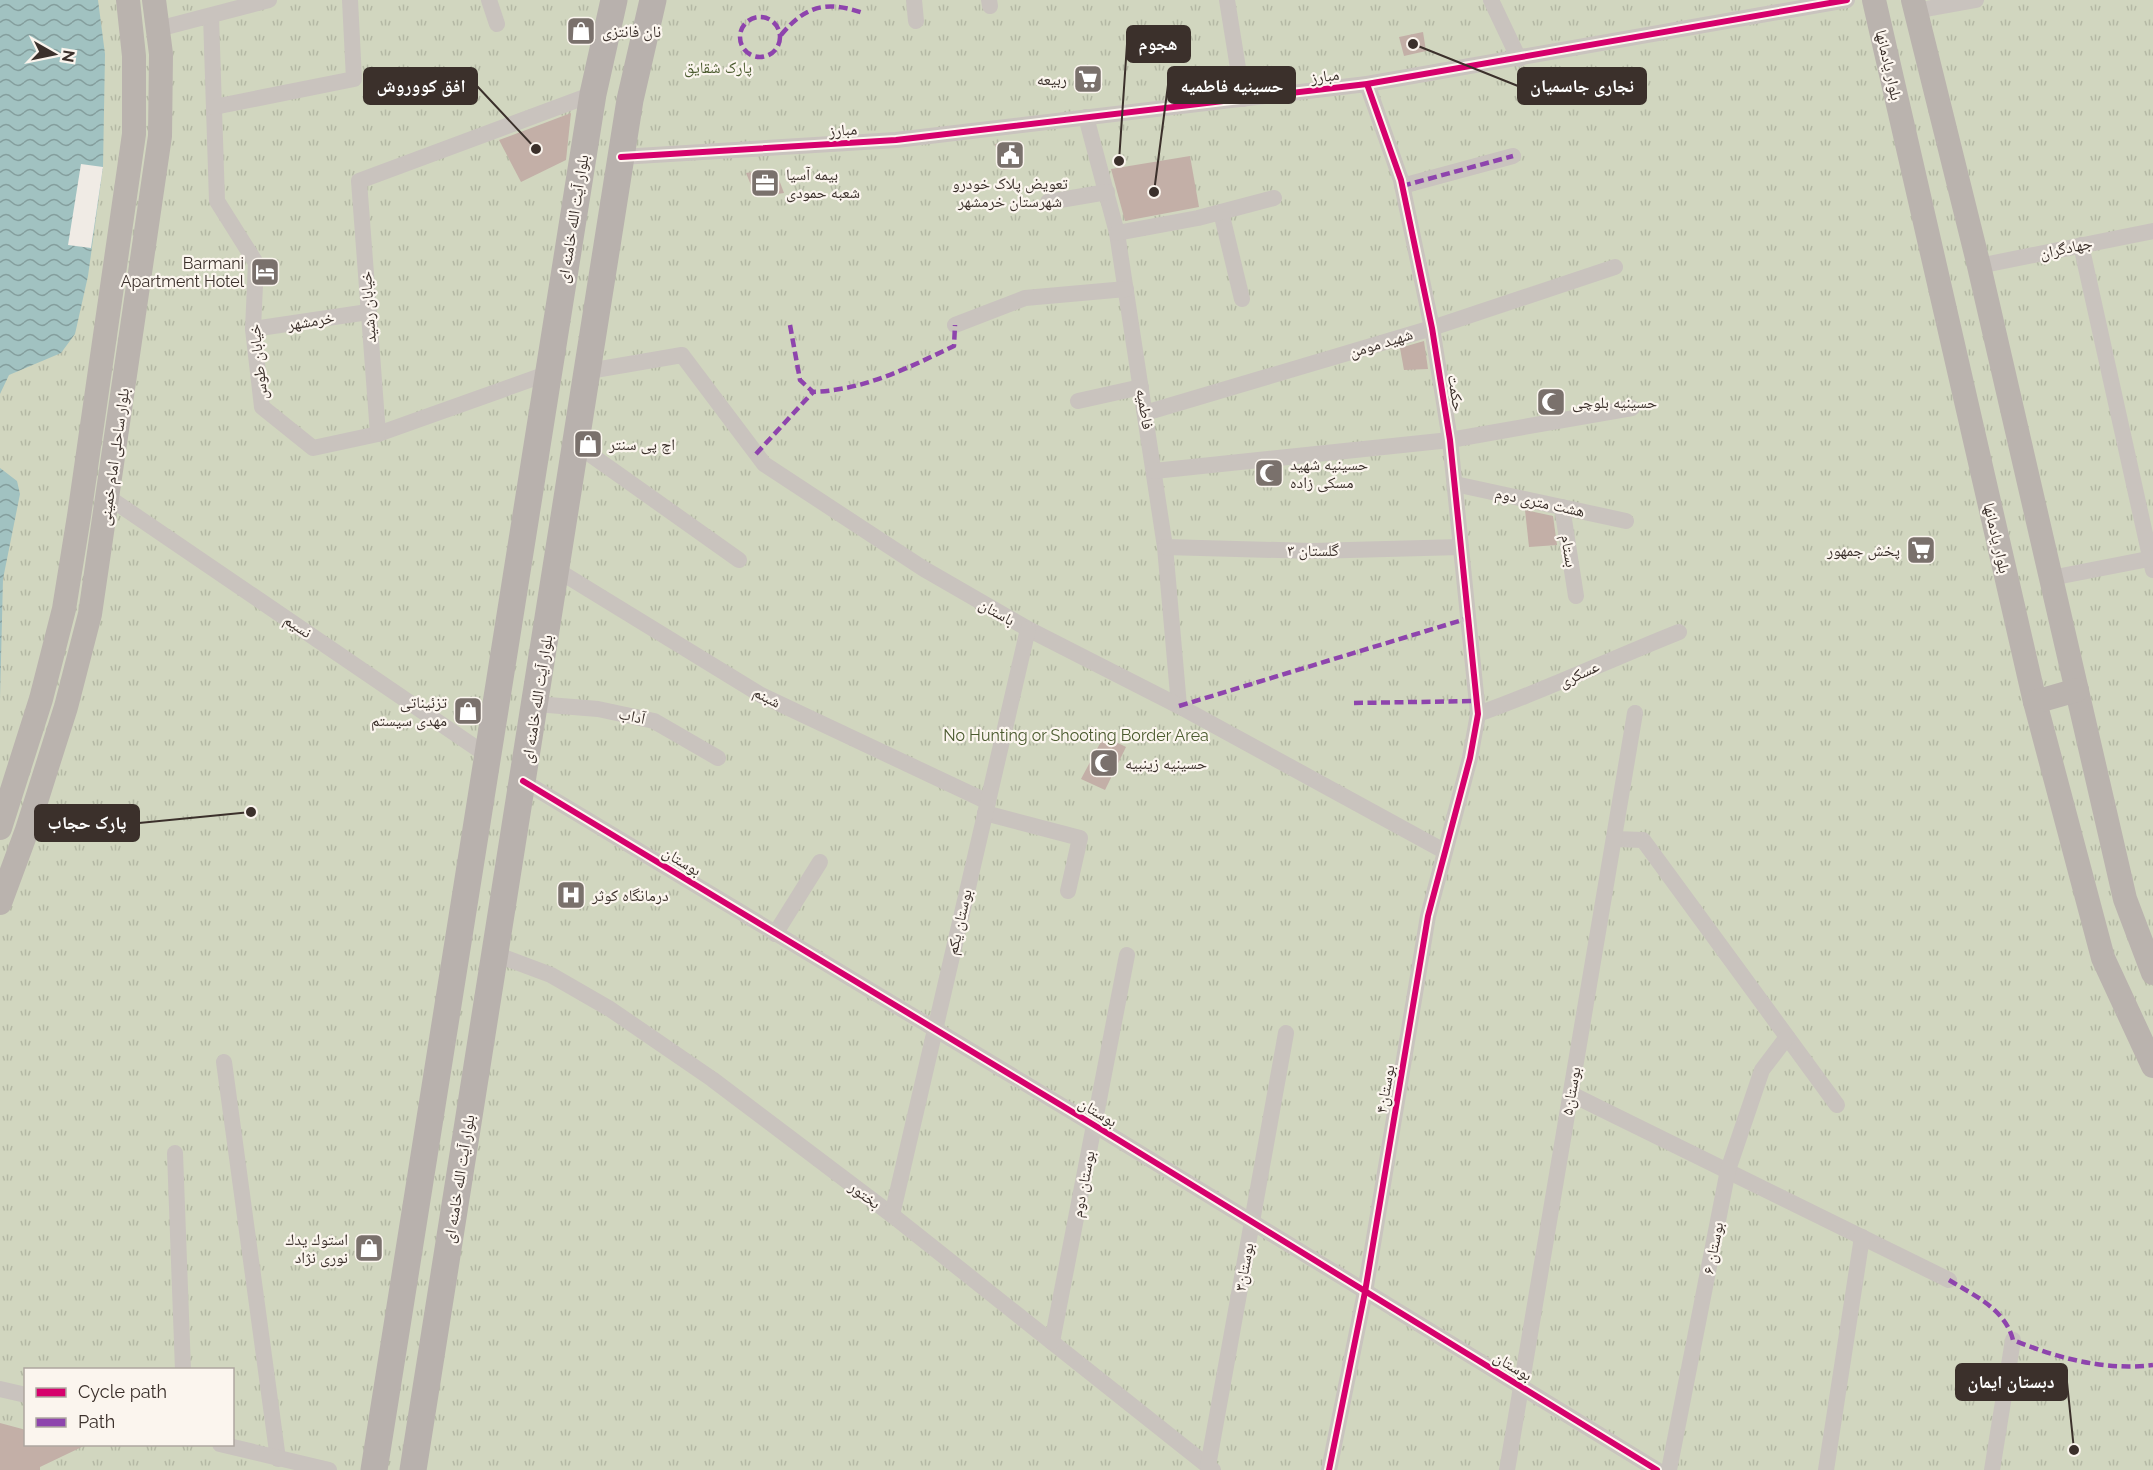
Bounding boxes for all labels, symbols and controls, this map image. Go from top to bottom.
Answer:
shop icon: نان فانتزی [565,15,597,47]
place label: نان فانتزی [602,22,661,42]
north arrow [24,24,84,84]
callout: هجوم [1127,26,1190,62]
street label: بلوار یادمانها [1872,28,1906,102]
text: هجوم [1139,33,1177,56]
text: N [58,49,79,64]
park label: پارک شقایق [684,58,752,78]
supermarket icon: ربیعه [1072,63,1104,95]
street label: مبارز [1309,65,1340,87]
callout: حسینیه فاطمیه [1168,67,1295,103]
callout: افق کووروش [364,68,477,104]
callout: نجاری جاسمیان [1518,68,1646,104]
place label: ربیعه [1037,70,1067,89]
text: افق کووروش [376,75,466,97]
text: حسینیه فاطمیه [1181,75,1284,96]
text: نجاری جاسمیان [1530,75,1634,97]
street label: مبارز [827,120,858,141]
public building icon: تعویض پلاک خودرو شهرستان خرمشهر [994,139,1026,171]
street label: بلوار آیت الله خامنه ای [553,153,594,285]
place label: بیمه آسیا شعبه حمودی [786,165,860,203]
office icon: بیمه آسیا شعبه حمودی [749,167,781,199]
place label: تعویض پلاک خودرو شهرستان خرمشهر [952,174,1068,212]
street label: جهادگران [2038,233,2094,264]
place label: Barmani Apartment Hotel [121,254,245,291]
hotel icon: Barmani Apartment Hotel [249,256,281,288]
street label: خیابان رشید [356,270,381,344]
street label: خرمشهر [285,308,336,334]
street label: خیابان طوس [245,323,272,401]
street label: شهید مومن [1347,324,1415,363]
street label: حکمت [1444,373,1468,413]
mosque icon: حسینیه بلوچی [1535,386,1567,418]
street label: بلوار ساحلی امام خمینی [95,387,134,527]
street label: فاطمیه [1132,387,1158,431]
place label: حسینیه بلوچی [1572,393,1657,413]
shop icon: اچ پی سنتر [572,428,604,460]
place label: اچ پی سنتر [608,435,675,455]
place label: حسینیه شهید مسکی زاده [1290,455,1368,493]
mosque icon: حسینیه شهید مسکی زاده [1253,457,1285,489]
street label: هشت متری دوم [1493,483,1587,522]
street label: بلوار یادمانها [1980,501,2014,575]
street label: بستام [1556,533,1581,569]
supermarket icon: پخش جمهور [1905,534,1937,566]
street label: گلستان ۳ [1287,541,1339,561]
place label: پخش جمهور [1826,541,1900,561]
street label: باستان [975,594,1018,631]
street label: نسیم [280,610,315,643]
street label: بلوار آیت الله خامنه ای [517,633,558,765]
street label: عسکری [1556,656,1603,692]
street label: شبنم [750,682,784,713]
place label: تزئیناتی مهدی سیستم [371,693,447,731]
shop icon: تزئیناتی مهدی سیستم [452,695,484,727]
street label: آداب [617,704,648,728]
park label: No Hunting or Shooting Border Area [943,726,1209,745]
mosque icon: حسینیه زینبیه [1088,747,1120,779]
place label: حسینیه زینبیه [1125,754,1207,773]
callout: پارک حجاب [35,805,139,841]
text: پارک حجاب [47,812,127,834]
street label: بوستان [659,842,705,881]
hospital icon: درمانگاه کوثر [555,879,587,911]
place label: درمانگاه کوثر [591,886,669,905]
street label: بوستان یکم [942,887,977,957]
street label: بوستان۴ [1371,1063,1400,1115]
street label: بوستان۵ [1557,1065,1586,1117]
street label: بوستان [1075,1093,1121,1132]
street label: بلوار آیت الله خامنه ای [439,1113,480,1245]
street label: بوستان دوم [1067,1149,1100,1219]
street label: بختور [845,1176,884,1213]
street label: بوستان ۶ [1699,1220,1728,1276]
place label: استوك يدك نوری نژاد [285,1230,348,1268]
shop icon: استوك يدك نوری نژاد [353,1232,385,1264]
street label: بوستان۳ [1230,1241,1259,1293]
street label: بوستان [1490,1347,1536,1386]
callout: دبستان ایمان [1956,1364,2067,1400]
legend [24,1368,234,1446]
text: دبستان ایمان [1968,1371,2055,1393]
text: Cycle path [78,1381,167,1402]
text: Path [78,1411,115,1432]

